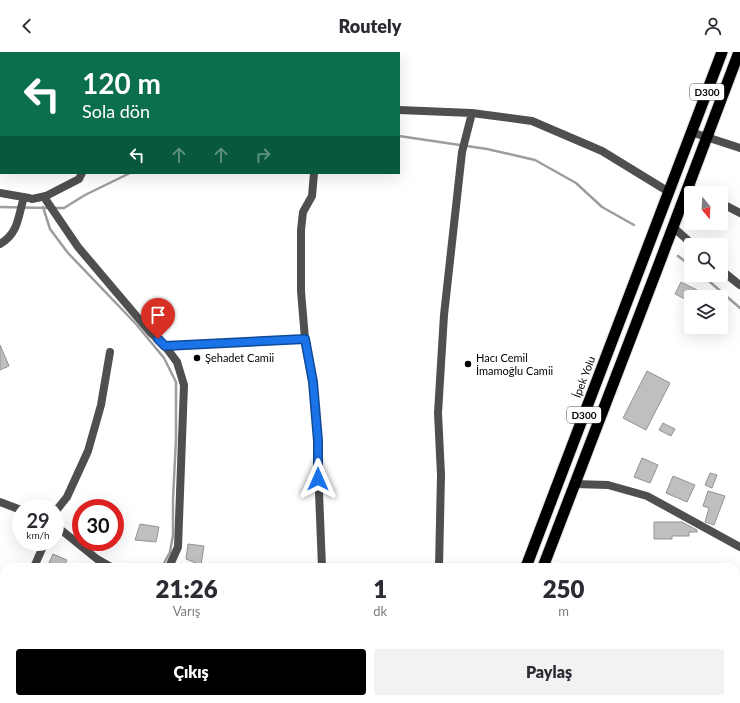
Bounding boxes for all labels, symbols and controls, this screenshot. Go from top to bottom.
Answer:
icon: back [16,15,38,37]
text: Routely [339,15,401,37]
icon: person [702,15,724,37]
text: 120 m [82,66,161,100]
icon: left [16,68,68,120]
road number: D300 [690,84,724,100]
text: Sola dön [82,100,150,122]
icon: left [126,144,148,166]
icon: ahead [168,144,190,166]
icon: ahead [210,144,232,166]
icon: right [252,144,274,166]
north arrow [684,186,728,230]
map controls [684,186,728,334]
button: search [684,238,728,282]
button: layers [684,290,728,334]
pin [141,298,175,339]
icon: arrive [147,304,169,326]
place label: Şehadet Camii [205,351,275,364]
place label: Hacı Cemil İmamoğlu Camii [476,351,554,377]
marker: Şehadet Camii [192,353,202,363]
street label: İpek Yolu [570,354,597,399]
marker: Hacı Cemil İmamoğlu Camii [463,359,473,369]
road number: D300 [567,407,601,423]
position arrow [297,458,339,500]
speed limit sign: 30 [72,499,124,551]
text: 29 [26,508,50,532]
text: km/h [26,529,50,541]
text: 21:26 [156,574,218,603]
text: 1 [373,574,387,603]
text: 250 [543,574,584,603]
text: Varış [173,603,200,619]
text: dk [373,603,387,619]
text: m [558,603,569,619]
button: Çıkış [16,649,366,695]
button: Paylaş [374,649,724,695]

